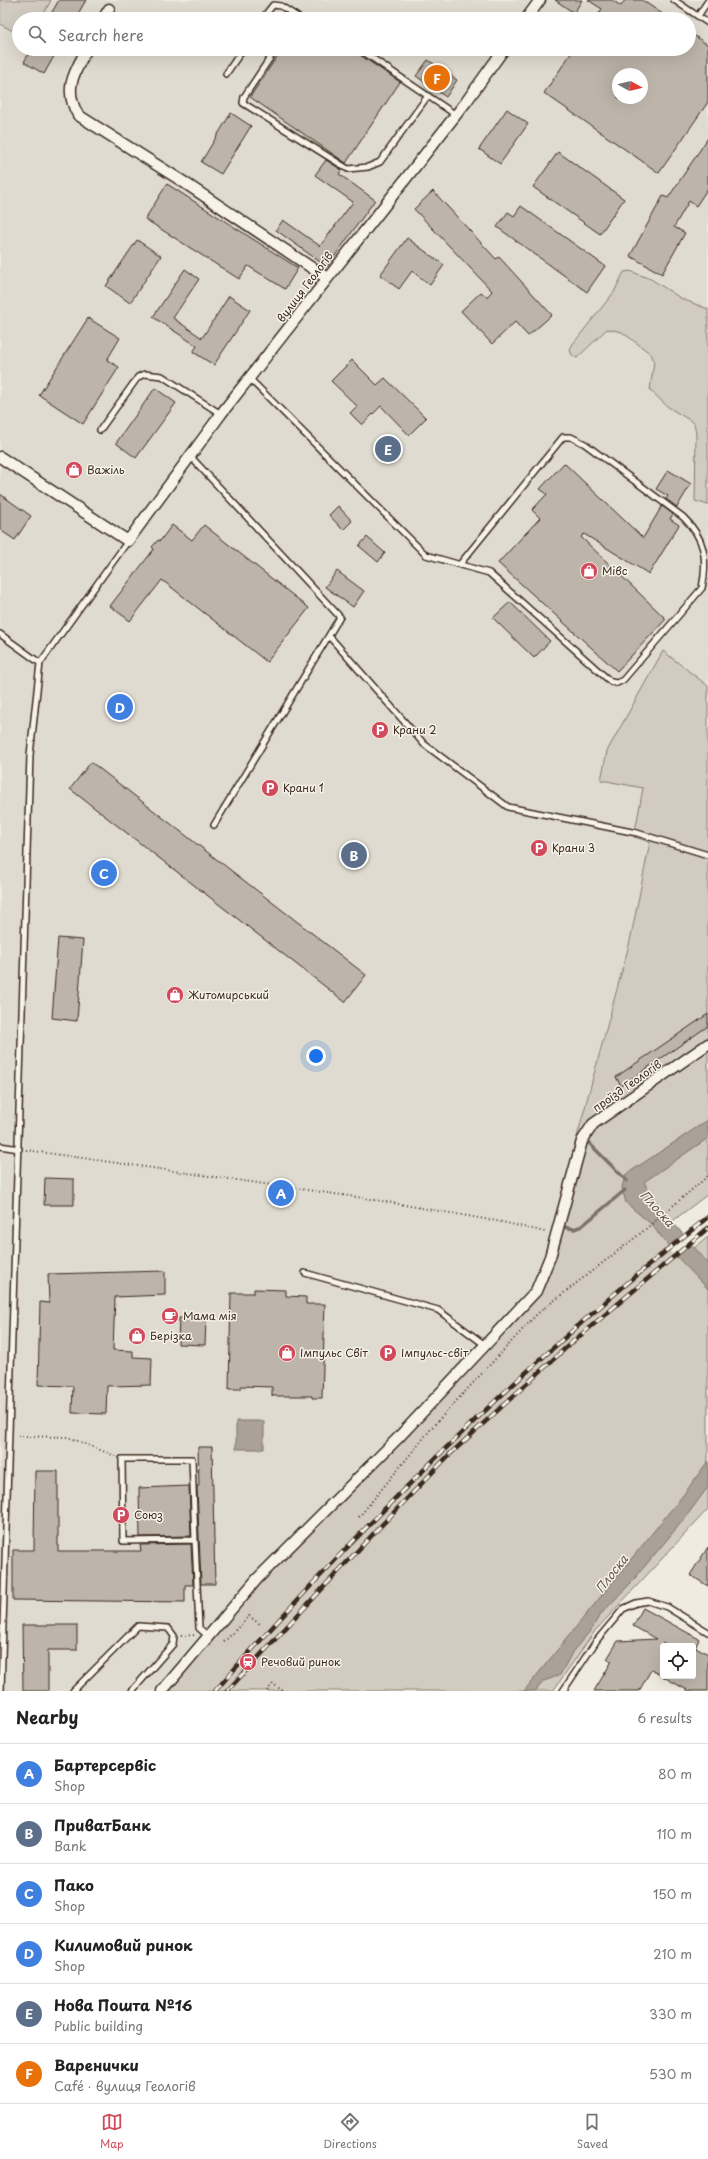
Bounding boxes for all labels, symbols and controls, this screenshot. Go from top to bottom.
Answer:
search box [12,12,696,56]
icon: search [26,23,48,45]
text: Search here [58,23,144,46]
pin: F [424,63,450,93]
north arrow [612,68,648,104]
street label: вулиця Геологів [272,248,337,326]
pin: E [375,434,401,464]
shop icon: Важіль [64,460,84,480]
place label: Важіль [87,461,125,478]
shop icon: Мівс [579,561,599,581]
place label: Мівс [602,562,628,579]
pin: D [107,692,133,722]
parking icon: Крани 2 [370,720,390,740]
place label: Крани 2 [393,721,437,738]
parking icon: Крани 1 [260,778,280,798]
place label: Крани 1 [283,779,324,796]
parking icon: Крани 3 [529,838,549,858]
place label: Крани 3 [552,839,595,856]
pin: B [341,840,367,870]
pin: C [91,858,117,888]
shop icon: Житомирський [165,985,185,1005]
place label: Житомирський [188,986,269,1003]
your location [306,1046,326,1066]
street label: проїзд Геологів [589,1055,665,1116]
pin: A [268,1178,294,1208]
water label: Плоска [636,1186,679,1231]
cafe icon: Мама мія [160,1306,180,1326]
place label: Мама мія [183,1307,237,1324]
shop icon: Берізка [127,1326,147,1346]
place label: Берізка [150,1327,192,1344]
shop icon: Імпульс Світ [277,1343,297,1363]
parking icon: Імпульс-світ [378,1343,398,1363]
place label: Імпульс Світ [300,1344,369,1361]
place label: Імпульс-світ [401,1344,469,1361]
parking icon: Союз [111,1505,131,1525]
place label: Союз [134,1506,163,1523]
water label: Плоска [591,1550,632,1596]
map controls [660,1643,696,1679]
button: locate [660,1643,696,1679]
station icon: Речовий ринок [238,1652,258,1672]
place label: Речовий ринок [261,1653,341,1670]
text: Nearby [16,1704,78,1730]
text: 6 results [637,1708,692,1727]
text: Бартерсервіс [54,1753,156,1776]
text: A [24,1764,34,1783]
text: 80 m [658,1764,692,1783]
text: Shop [54,1776,85,1795]
text: ПриватБанк [54,1813,151,1836]
text: B [25,1824,33,1843]
text: 110 m [657,1824,692,1843]
text: Bank [54,1836,87,1855]
text: Пако [54,1873,94,1896]
text: C [24,1884,34,1903]
text: 150 m [653,1884,692,1903]
text: Shop [54,1896,85,1915]
text: Килимовий ринок [54,1933,193,1956]
text: D [24,1944,34,1963]
text: 210 m [653,1944,692,1963]
text: Shop [54,1956,85,1975]
text: Нова Пошта №16 [54,1993,192,2016]
text: E [25,2004,33,2023]
text: 330 m [649,2004,692,2023]
text: Public building [54,2016,143,2035]
text: Варенички [54,2053,139,2076]
text: F [25,2064,33,2083]
text: 530 m [649,2064,692,2083]
text: Café · вулиця Геологів [54,2076,196,2095]
tab: Map [100,2111,123,2152]
tab: Directions [323,2111,377,2152]
tab: Saved [577,2111,608,2152]

